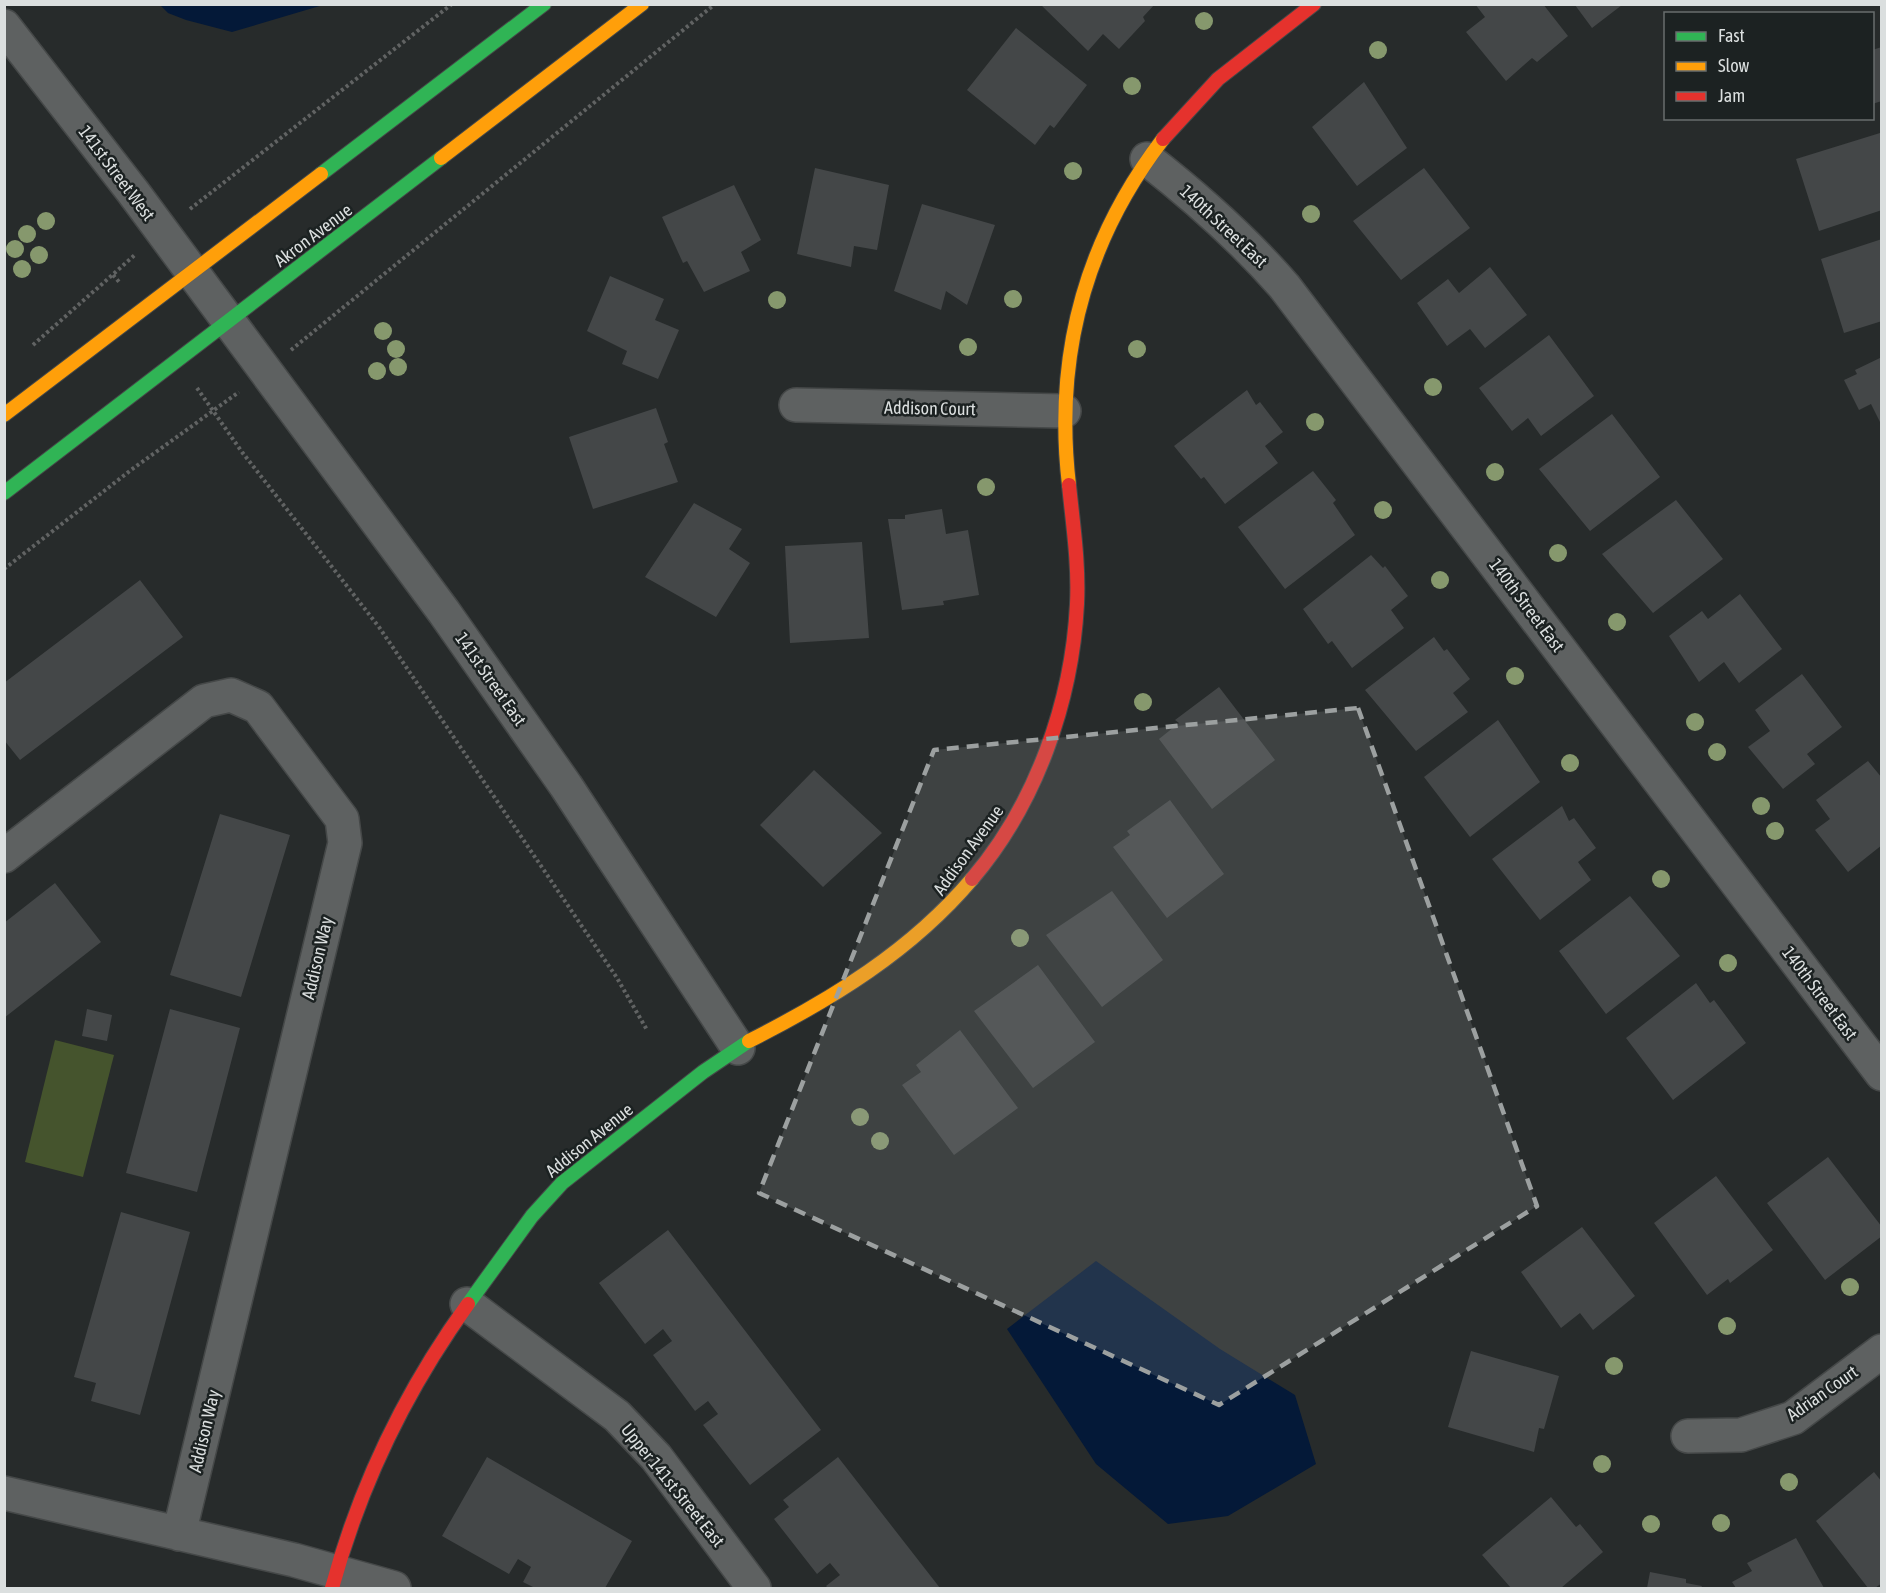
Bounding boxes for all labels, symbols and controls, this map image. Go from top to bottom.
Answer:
legend [1664,12,1874,120]
text: Fast [1718,25,1745,46]
text: Slow [1718,55,1749,76]
text: Jam [1718,85,1745,106]
street label: 141st Street West [74,121,160,225]
street label: 140th Street East [1176,180,1272,272]
street label: Akron Avenue [270,199,356,271]
street label: Addison Court [884,397,976,419]
street label: 140th Street East [1485,554,1569,656]
street label: 141st Street East [451,628,531,730]
street label: Addison Avenue [928,801,1008,899]
street label: Addison Way [297,915,337,1001]
street label: 140th Street East [1778,942,1862,1044]
street label: Addison Avenue [541,1099,637,1181]
street label: Adrian Court [1782,1361,1862,1425]
street label: Addison Way [184,1388,224,1474]
street label: Upper 141st Street East [617,1419,729,1551]

